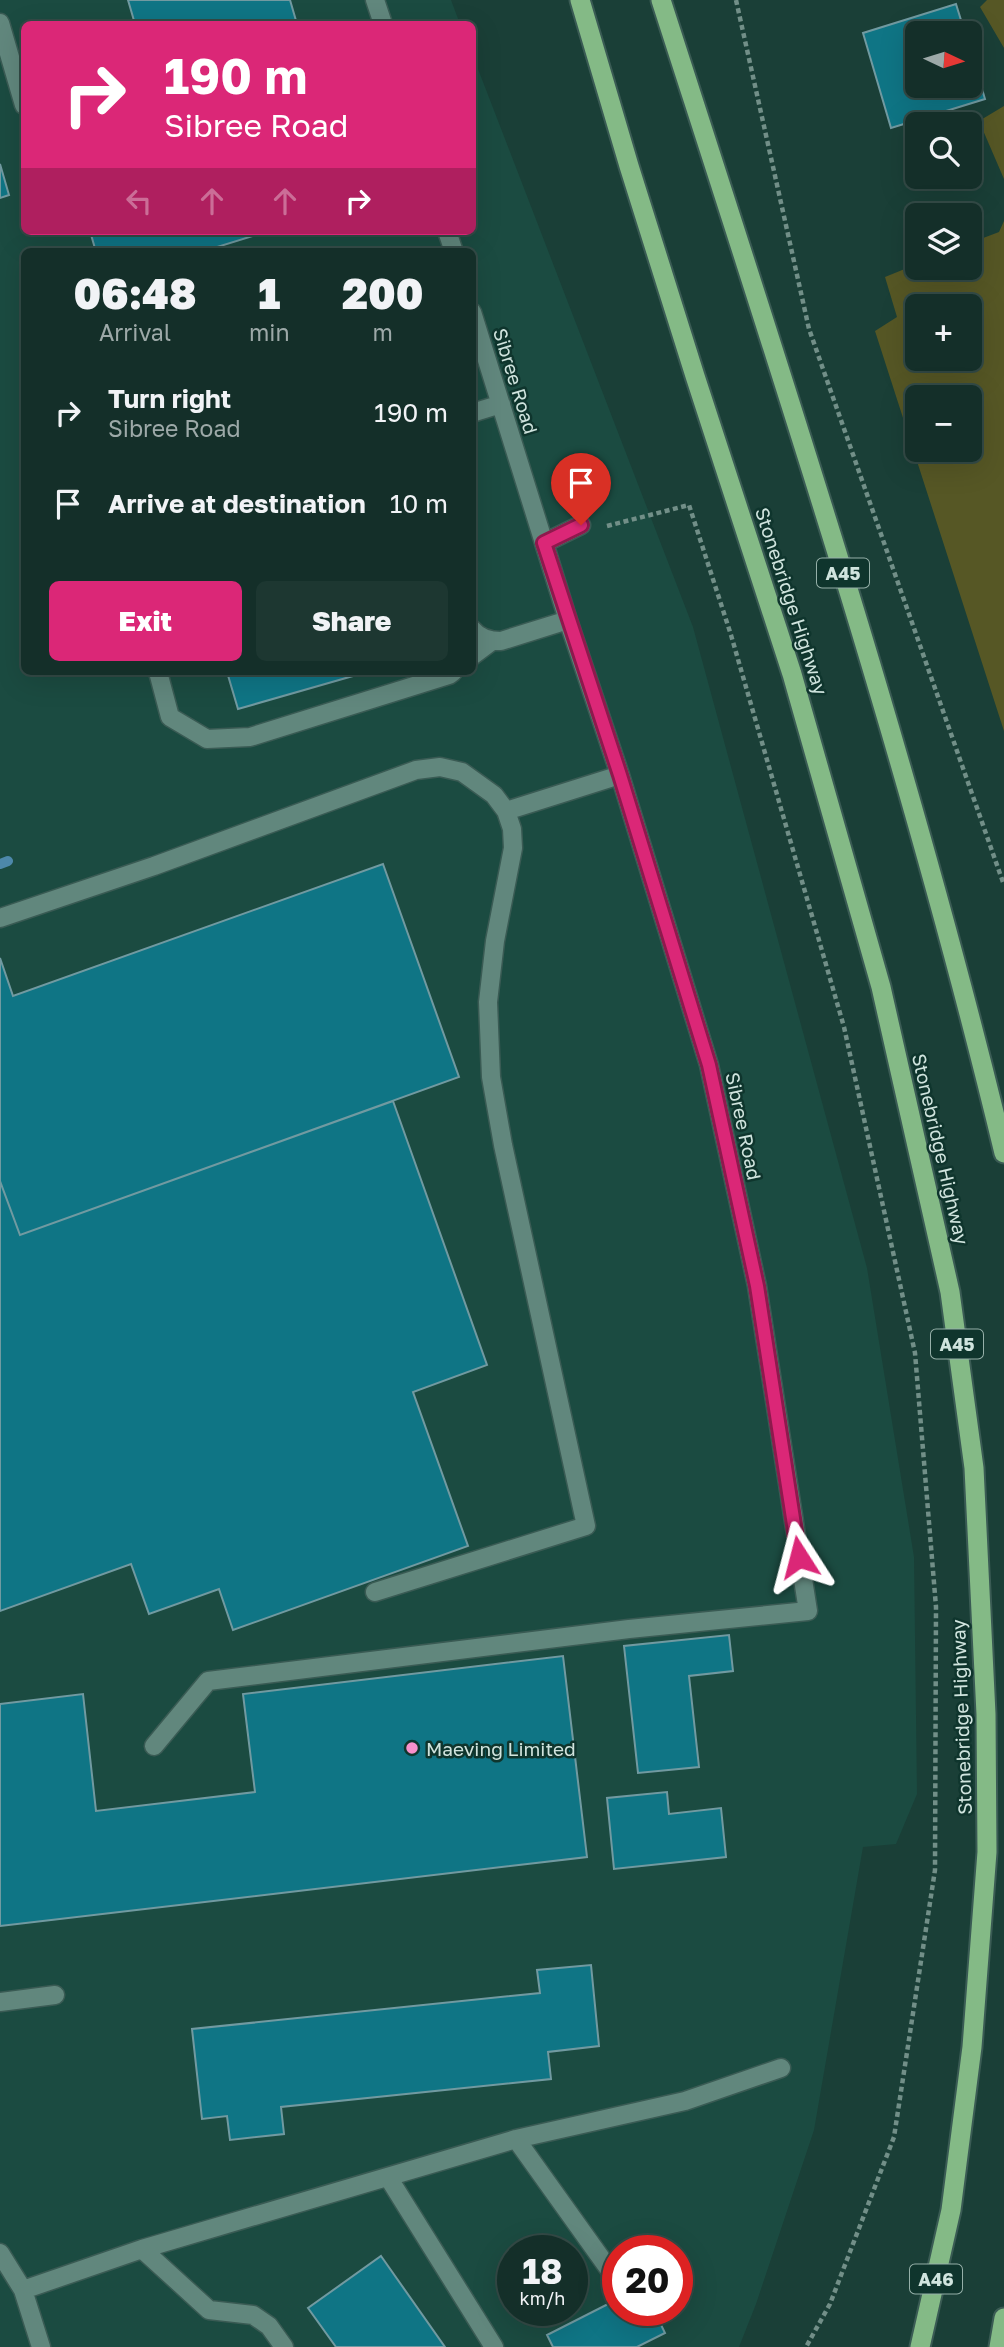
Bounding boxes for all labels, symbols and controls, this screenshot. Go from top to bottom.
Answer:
north arrow [905,21,982,98]
map controls [905,21,982,462]
text: 190 m [164,46,307,105]
icon: right [49,49,140,140]
text: Sibree Road [164,106,348,144]
button: search [905,112,982,189]
icon: left [120,182,158,220]
icon: ahead [193,182,231,220]
icon: ahead [266,182,304,220]
icon: right [339,182,377,220]
button: layers [905,203,982,280]
text: 06:48 [73,268,197,318]
text: 1 [258,268,280,318]
text: 200 [342,268,424,318]
button: + [905,294,982,371]
text: Arrival [99,318,171,346]
text: min [249,318,290,346]
text: m [373,318,393,346]
street label: Sibree Road [489,325,543,437]
text: Turn right [108,383,231,414]
button: − [905,385,982,462]
icon: right [49,394,87,432]
text: 190 m [374,397,448,428]
text: Sibree Road [108,414,241,442]
pin [551,453,611,525]
icon: arrive [562,464,600,502]
icon: arrive [49,485,87,523]
text: Arrive at destination [108,488,366,519]
text: 10 m [390,488,448,519]
street label: Stonebridge Highway [751,504,833,698]
road number: A45 [817,558,869,588]
button: Exit [49,581,242,661]
button: Share [256,581,448,661]
street label: Stonebridge Highway [908,1051,974,1247]
street label: Sibree Road [721,1070,767,1182]
road number: A45 [931,1330,983,1358]
position arrow [762,1520,836,1594]
street label: Stonebridge Highway [946,1619,976,1815]
place label: Maeving Limited [426,1737,576,1760]
marker: Maeving Limited [404,1740,420,1756]
speed limit sign: 20 [602,2235,693,2326]
text: 18 [522,2250,563,2292]
road number: A46 [910,2264,962,2294]
text: km/h [520,2287,565,2309]

